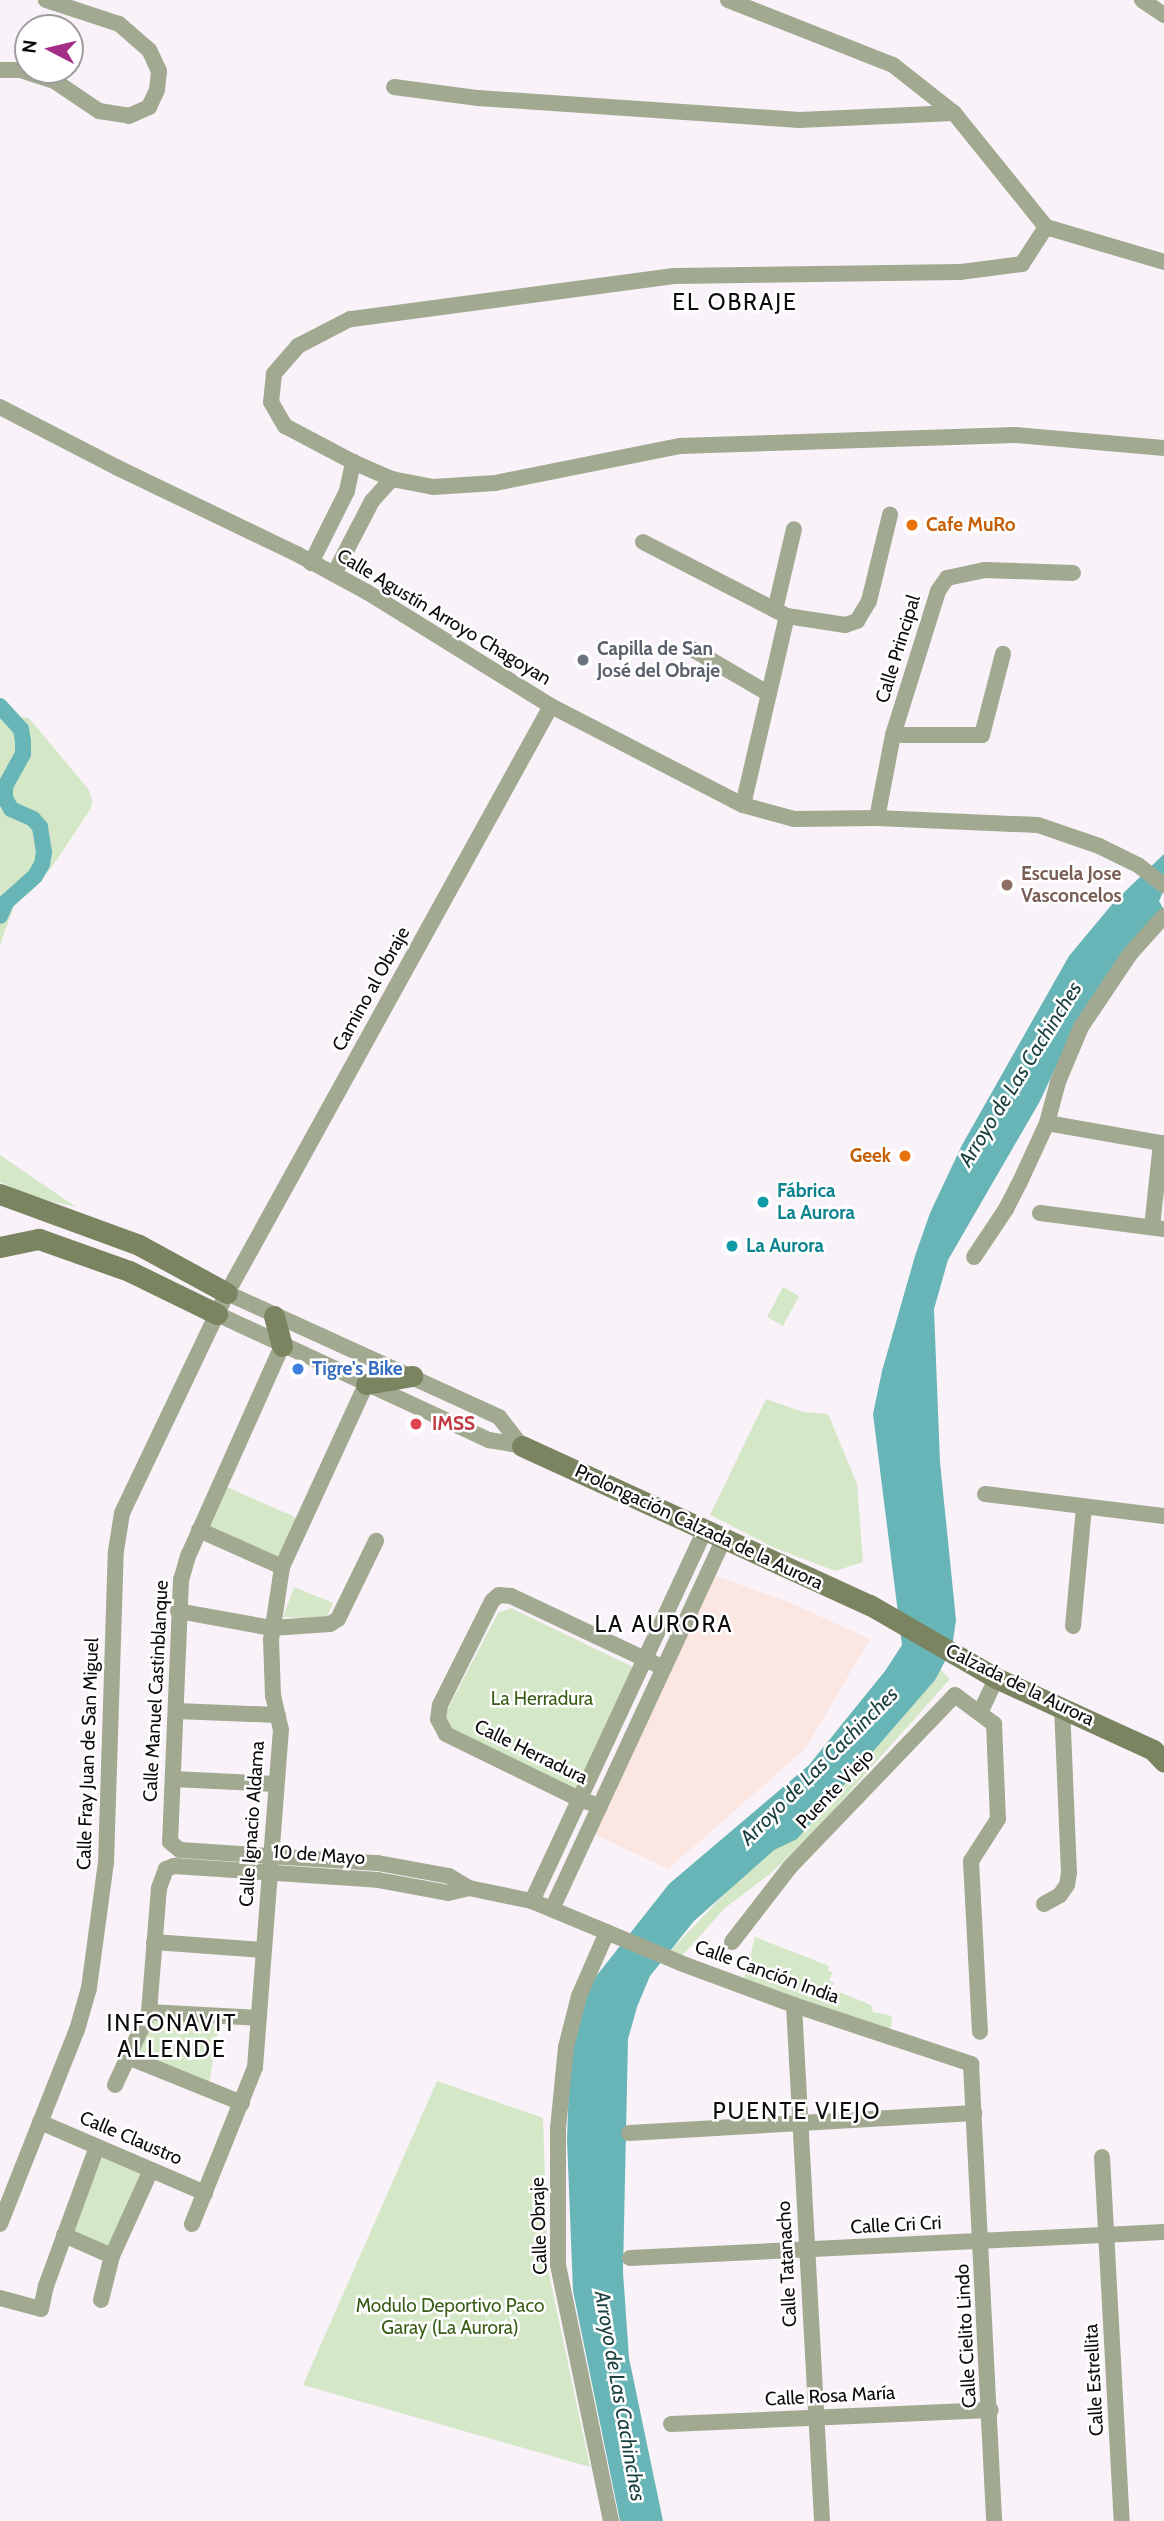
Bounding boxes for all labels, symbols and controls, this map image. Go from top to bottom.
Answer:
north arrow [14,14,84,84]
text: N [17,39,42,55]
district label: EL OBRAJE [673,288,797,316]
place label: Cafe MuRo [926,514,1016,536]
marker: Cafe MuRo [904,517,920,533]
street label: Calle Agustín Arroyo Chagoyan [333,544,555,690]
street label: Calle Principal [871,592,925,706]
place label: Capilla de San José del Obraje [597,638,720,682]
marker: Capilla de San José del Obraje [575,652,591,668]
place label: Escuela Jose Vasconcelos [1021,863,1122,907]
marker: Escuela Jose Vasconcelos [999,877,1015,893]
street label: Camino al Obraje [327,923,415,1055]
water label: Arroyo de Las Cachinches [953,977,1087,1171]
place label: Geek [850,1145,891,1167]
marker: Geek [897,1148,913,1164]
place label: Fábrica La Aurora [777,1180,855,1224]
marker: Fábrica La Aurora [755,1194,771,1210]
place label: La Aurora [746,1235,824,1257]
marker: La Aurora [724,1238,740,1254]
place label: Tigre's Bike [312,1358,403,1380]
marker: Tigre's Bike [290,1361,306,1377]
place label: IMSS [432,1413,475,1435]
marker: IMSS [406,1414,426,1434]
street label: Prolongación Calzada de la Aurora [571,1459,827,1595]
street label: Calle Manuel Castinblanque [139,1580,173,1802]
district label: LA AURORA [596,1610,732,1638]
street label: Calle Fray Juan de San Miguel [73,1637,103,1871]
street label: Calzada de la Aurora [942,1639,1098,1731]
water label: Arroyo de Las Cachinches [735,1682,903,1850]
park label: La Herradura [491,1688,593,1710]
street label: Calle Herradura [471,1715,591,1789]
street label: Calle Ignacio Aldama [235,1740,269,1908]
street label: Puente Viejo [791,1744,879,1834]
street label: 10 de Mayo [272,1840,366,1870]
street label: Calle Canción India [692,1935,842,2009]
district label: INFONAVIT ALLENDE [108,2009,236,2063]
district label: PUENTE VIEJO [714,2097,880,2125]
street label: Calle Claustro [76,2106,186,2170]
street label: Calle Obraje [526,2177,552,2275]
street label: Calle Tatanacho [772,2200,802,2328]
street label: Calle Cri Cri [850,2211,942,2239]
street label: Calle Cielito Lindo [951,2263,981,2409]
water label: Arroyo de Las Cachinches [589,2289,651,2503]
park label: Modulo Deportivo Paco Garay (La Aurora) [356,2295,544,2339]
street label: Calle Estrellita [1080,2323,1108,2437]
street label: Calle Rosa María [764,2381,896,2411]

